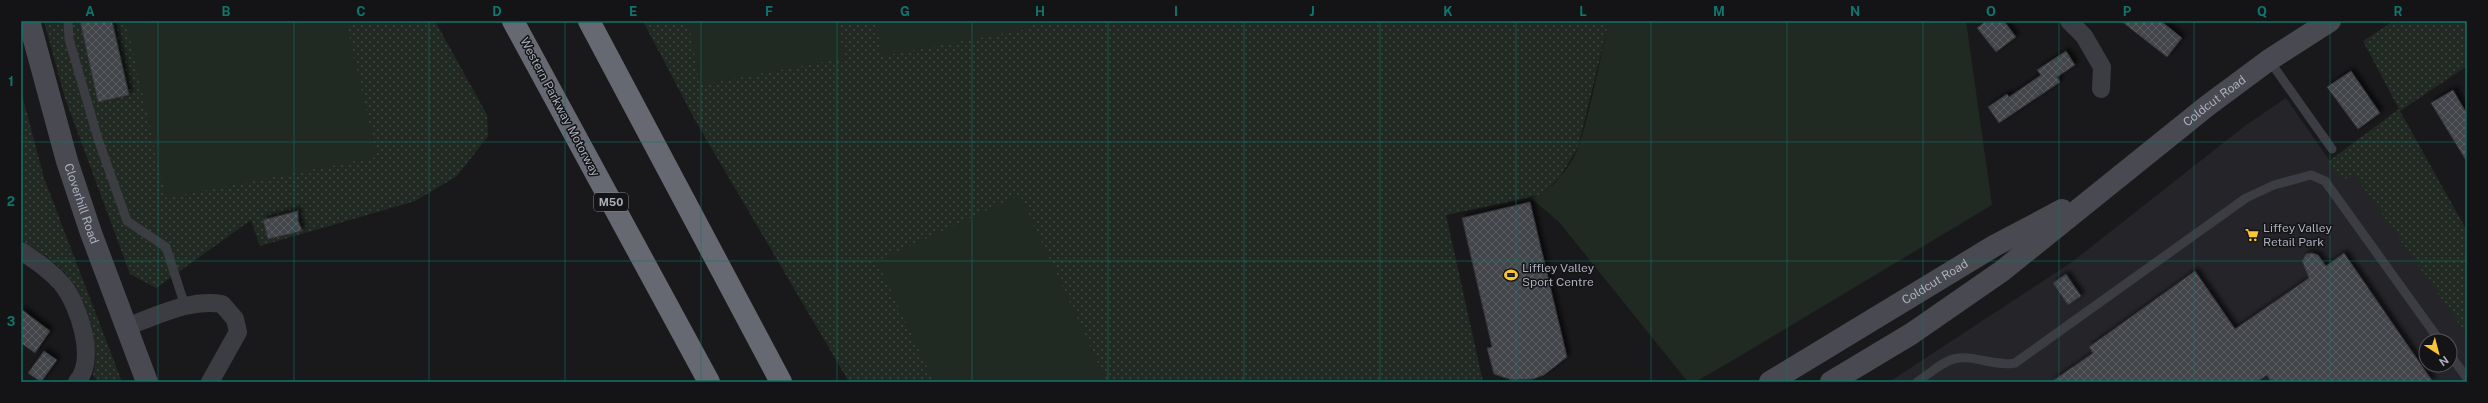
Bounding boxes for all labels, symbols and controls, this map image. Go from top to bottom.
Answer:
text: A [85,4,95,19]
text: B [222,4,231,19]
text: C [356,4,366,19]
text: D [492,4,502,19]
text: E [629,4,637,19]
text: F [765,4,773,19]
text: G [900,4,910,19]
text: H [1035,4,1045,19]
text: I [1174,4,1178,19]
text: J [1309,4,1315,19]
text: K [1443,4,1453,19]
text: L [1579,4,1587,19]
text: M [1713,4,1725,19]
text: N [1850,4,1860,19]
text: O [1986,4,1996,19]
text: P [2123,4,2132,19]
text: Q [2257,4,2267,19]
text: R [2393,4,2403,19]
street label: Western Parkway Motorway [517,35,603,179]
street label: Coldcut Road [2180,73,2248,129]
text: 1 [8,74,14,89]
street label: Cloverhill Road [61,161,101,246]
road number: M50 [594,193,628,211]
text: 2 [7,194,15,209]
place label: Liffey Valley Retail Park [2263,221,2332,249]
supermarket icon: Liffey Valley Retail Park [2244,227,2260,243]
street label: Coldcut Road [1899,256,1971,307]
place label: Liffley Valley Sport Centre [1522,261,1595,289]
sports icon: Liffley Valley Sport Centre [1503,267,1519,283]
text: 3 [7,314,16,329]
north arrow [2418,333,2458,373]
text: N [2437,354,2451,368]

